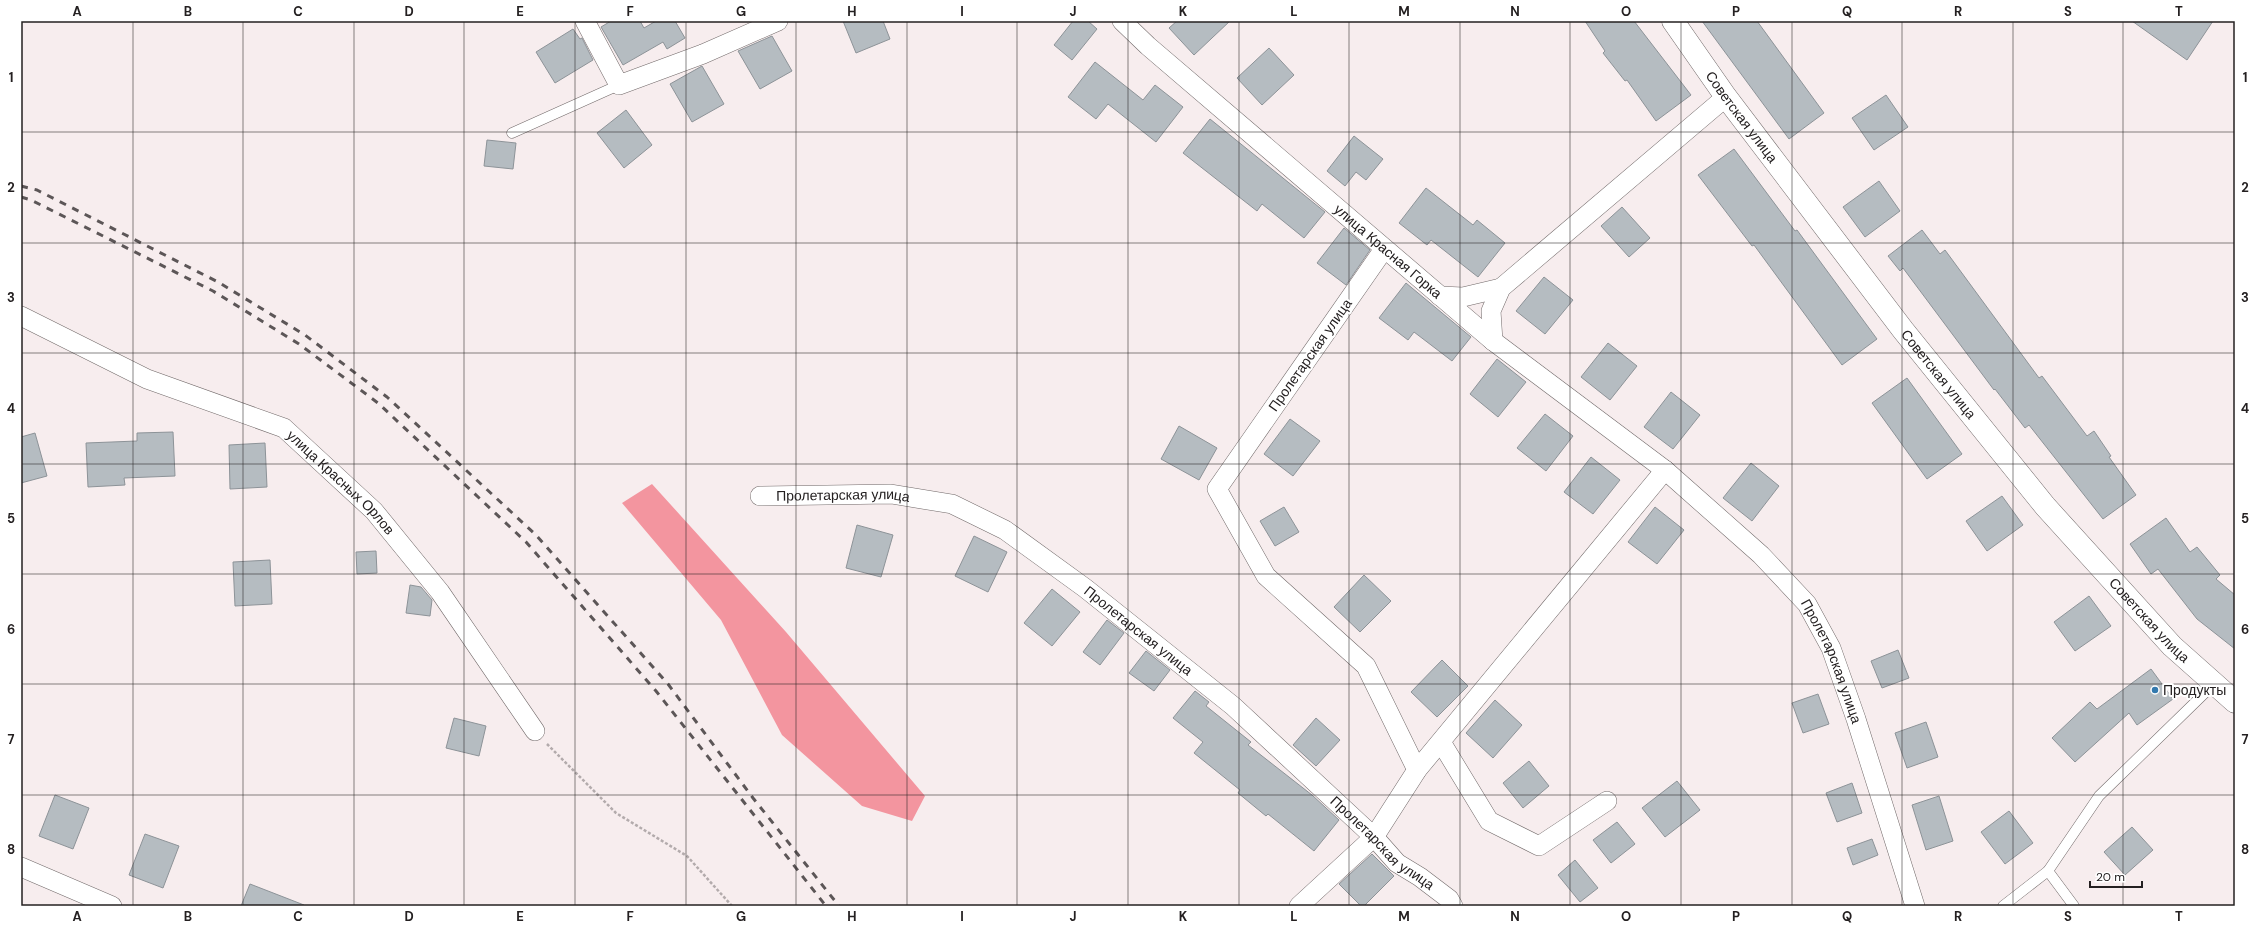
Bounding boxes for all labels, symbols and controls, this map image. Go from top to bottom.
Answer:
text: A [72,3,82,20]
text: B [184,3,192,20]
text: C [293,3,303,20]
text: D [404,3,414,20]
text: E [516,3,524,20]
text: F [626,3,634,20]
text: G [736,3,746,20]
text: H [847,3,857,20]
text: I [960,3,964,20]
text: J [1069,3,1077,20]
text: K [1179,3,1188,20]
text: L [1290,3,1298,20]
text: M [1398,3,1410,20]
text: N [1510,3,1520,20]
text: O [1621,3,1631,20]
text: P [1732,3,1740,20]
text: Q [1842,3,1852,20]
text: R [1954,3,1962,20]
text: S [2064,3,2072,20]
text: T [2175,3,2183,20]
street label: Советская улица [1702,68,1782,167]
text: 1 [9,69,13,86]
text: 1 [2243,69,2247,86]
text: 2 [7,179,15,196]
text: 2 [2241,179,2249,196]
street label: улица Красная Горка [1330,200,1446,303]
text: 3 [7,289,15,306]
text: 3 [2241,289,2249,306]
street label: Пролетарская улица [1264,295,1356,415]
street label: Советская улица [1897,326,1980,423]
text: 4 [7,400,15,417]
text: 4 [2241,400,2249,417]
street label: улица Красных Орлов [283,426,399,538]
street label: Пролетарская улица [776,485,911,506]
text: 5 [7,510,15,527]
text: 5 [2241,510,2249,527]
street label: Советская улица [2105,574,2193,666]
street label: Пролетарская улица [1081,582,1196,679]
street label: Пролетарская улица [1797,596,1866,726]
text: 6 [7,621,15,638]
text: 6 [2241,621,2249,638]
place label: Продукты [2163,681,2226,699]
marker: Продукты [2150,685,2160,695]
text: 7 [8,731,15,748]
text: 7 [2242,731,2249,748]
street label: Пролетарская улица [1327,792,1438,894]
text: 8 [7,841,15,858]
text: 8 [2241,841,2249,858]
scale bar [2090,863,2142,889]
text: 20 m [2096,869,2125,885]
text: A [72,908,82,925]
text: B [184,908,192,925]
text: C [293,908,303,925]
text: D [404,908,414,925]
text: E [516,908,524,925]
text: F [626,908,634,925]
text: G [736,908,746,925]
text: H [847,908,857,925]
text: I [960,908,964,925]
text: J [1069,908,1077,925]
text: K [1179,908,1188,925]
text: L [1290,908,1298,925]
text: M [1398,908,1410,925]
text: N [1510,908,1520,925]
text: O [1621,908,1631,925]
text: P [1732,908,1740,925]
text: Q [1842,908,1852,925]
text: R [1954,908,1962,925]
text: S [2064,908,2072,925]
text: T [2175,908,2183,925]

